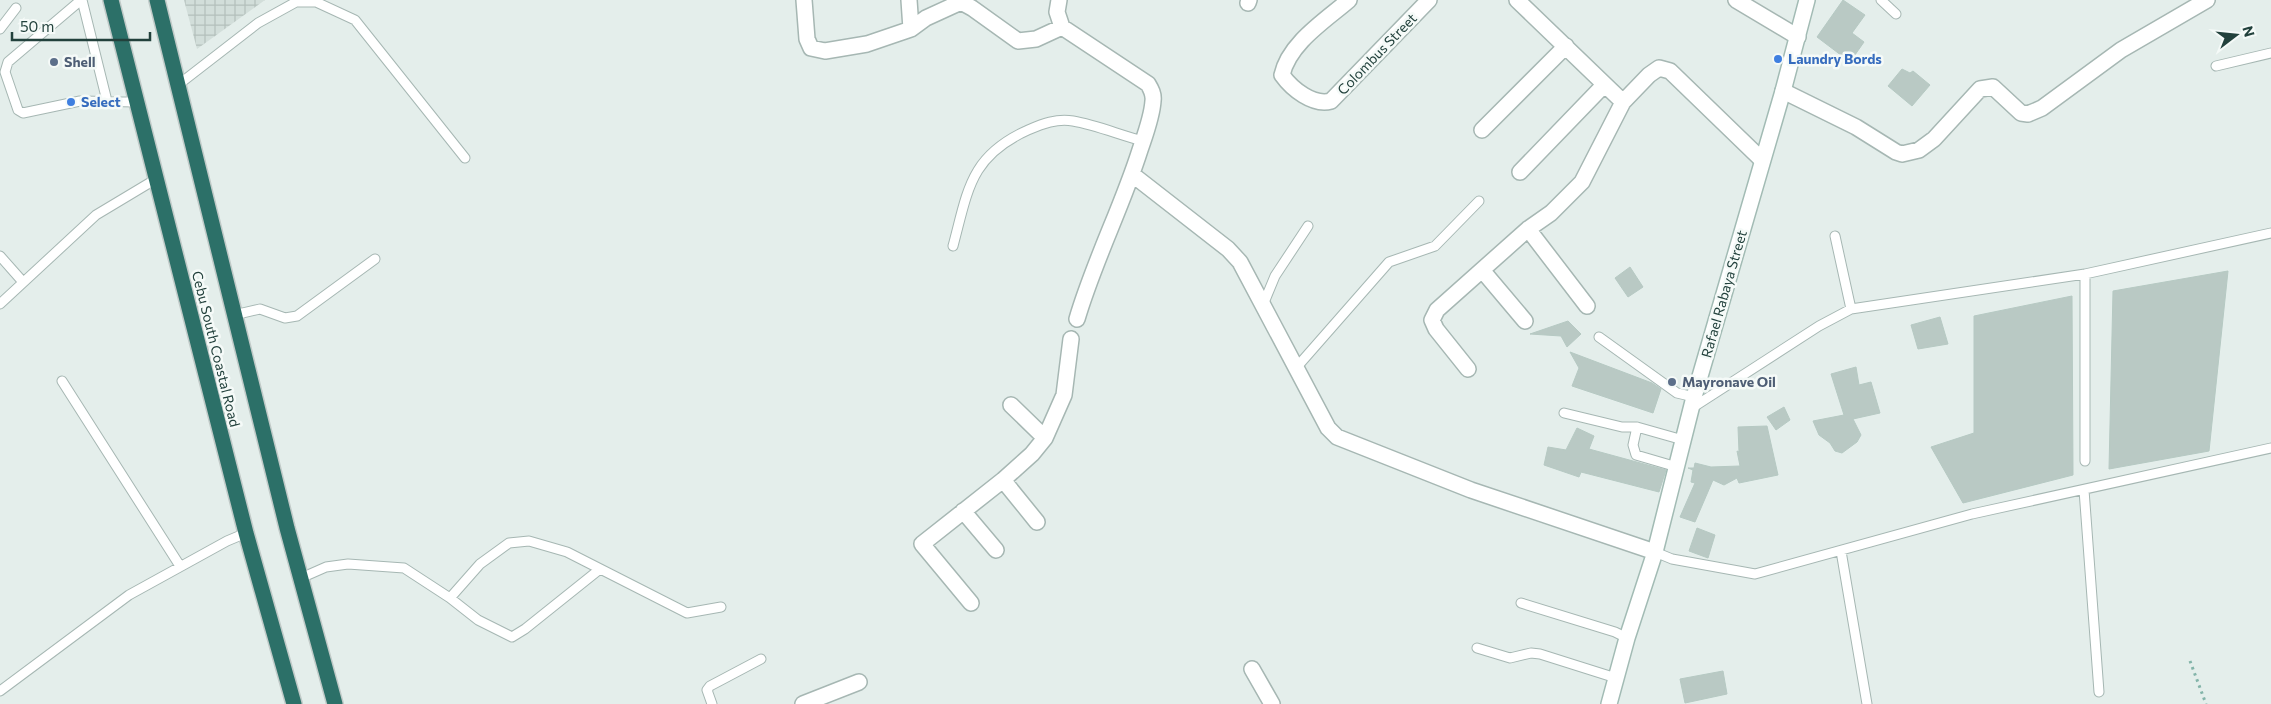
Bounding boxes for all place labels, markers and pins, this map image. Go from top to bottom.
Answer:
place label: Laundry Bords [1788,50,1882,67]
place label: Shell [64,53,96,70]
marker: Laundry Bords [1772,53,1784,65]
marker: Shell [48,56,60,68]
place label: Select [81,93,121,110]
marker: Select [65,96,77,108]
place label: Mayronave Oil [1682,373,1776,390]
marker: Mayronave Oil [1666,376,1678,388]

